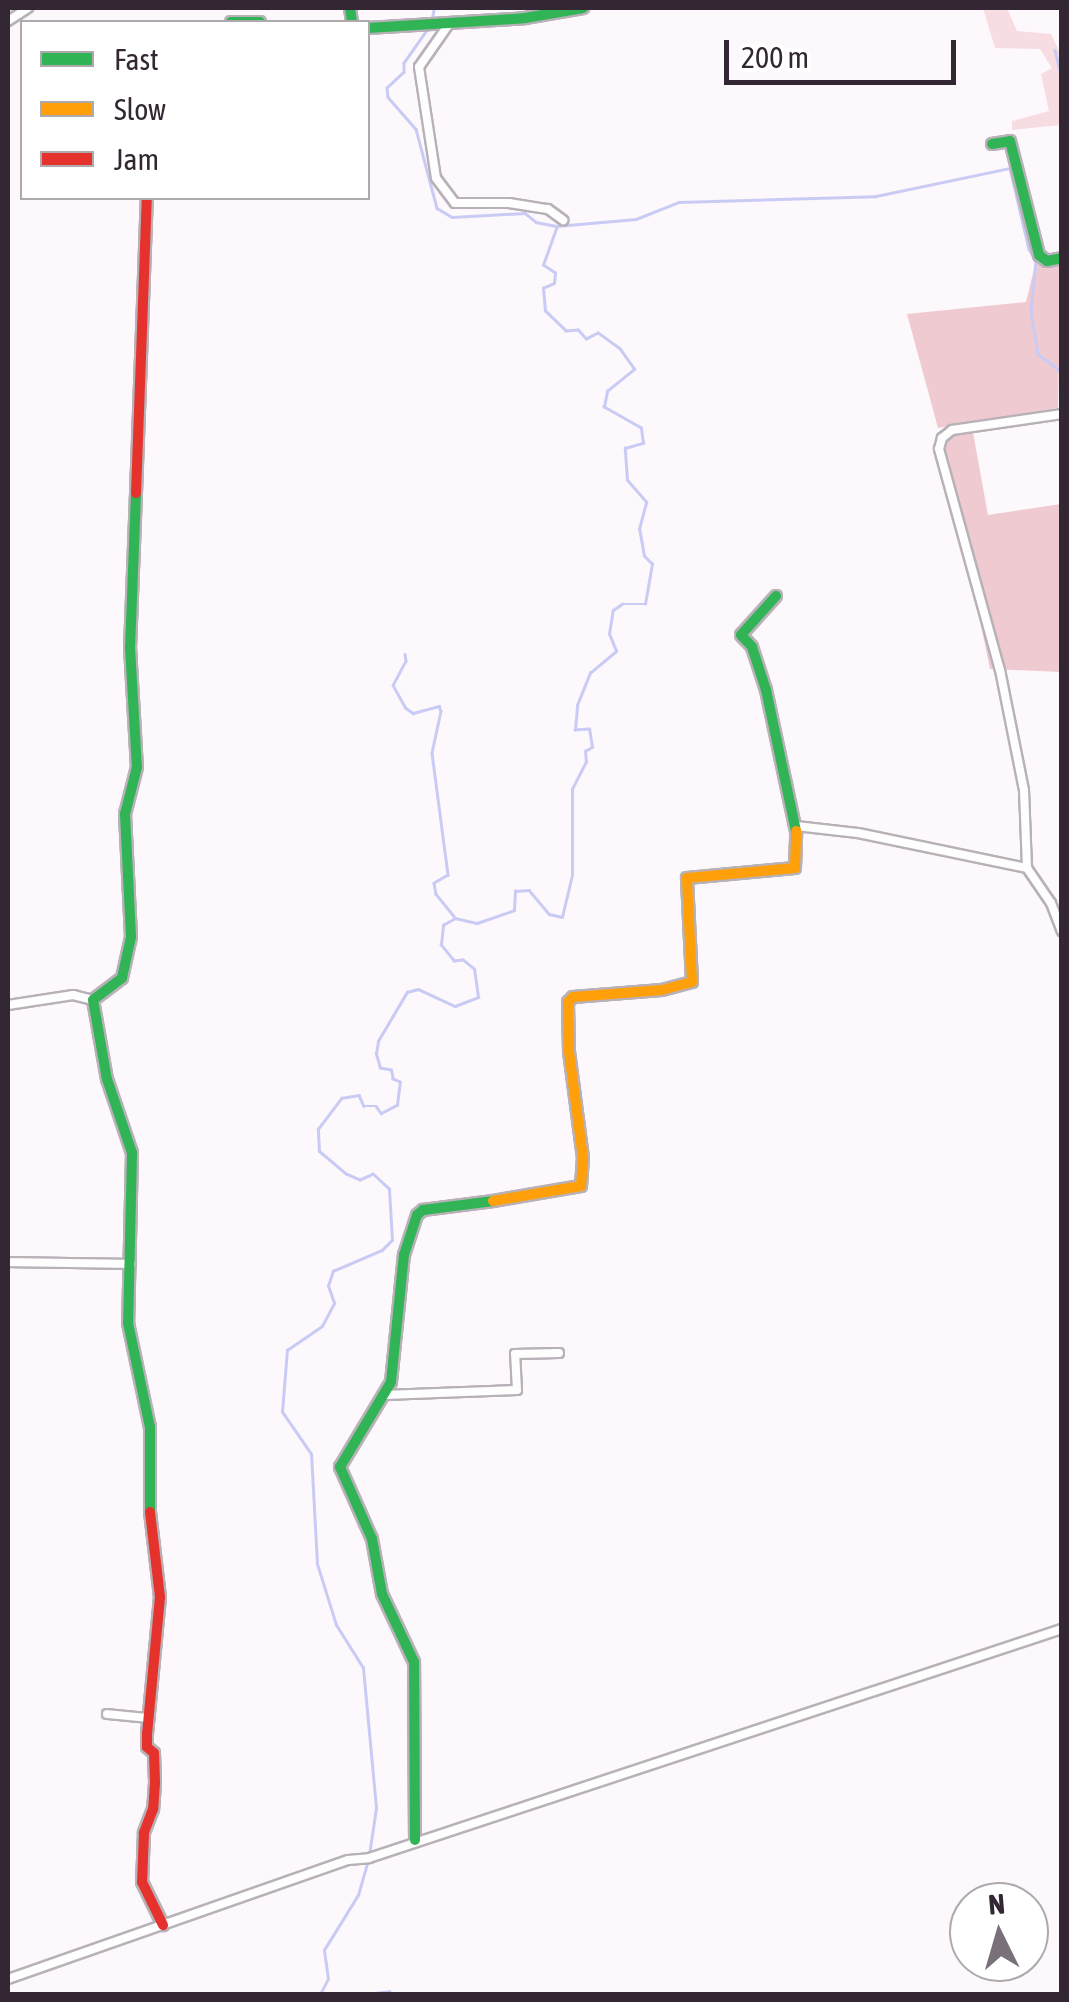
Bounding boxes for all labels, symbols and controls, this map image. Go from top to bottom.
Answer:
legend [20,20,370,200]
scale bar [729,20,962,82]
text: 200 m [741,40,809,74]
text: Fast [114,42,159,76]
text: Slow [114,92,166,126]
text: Jam [114,142,159,176]
north arrow [949,1882,1049,1982]
text: N [987,1887,1006,1921]

